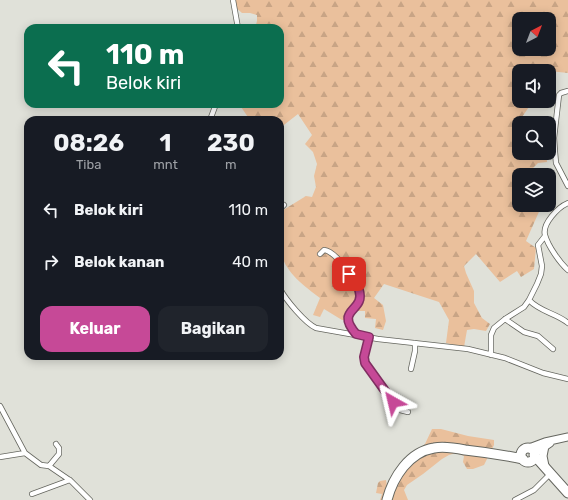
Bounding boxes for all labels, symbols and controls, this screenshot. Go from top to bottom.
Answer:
north arrow [512,12,556,56]
map controls [512,12,556,212]
text: 110 m [106,38,184,71]
icon: left [40,40,92,92]
button: sound [512,64,556,108]
text: Belok kiri [106,72,181,94]
button: search [512,116,556,160]
text: 08:26 [53,129,124,157]
text: 1 [160,129,172,157]
text: 230 [207,129,255,157]
text: Tiba [76,157,101,172]
text: mnt [153,157,178,172]
text: m [225,157,237,172]
button: layers [512,168,556,212]
icon: left [40,199,62,221]
text: Belok kiri [74,201,143,219]
text: 110 m [229,201,268,219]
icon: right [40,251,62,273]
text: Belok kanan [74,253,164,271]
text: 40 m [232,253,268,271]
pin [332,257,366,291]
icon: arrive [338,263,360,285]
button: Keluar [40,306,150,352]
button: Bagikan [158,306,268,352]
position arrow [372,381,414,423]

